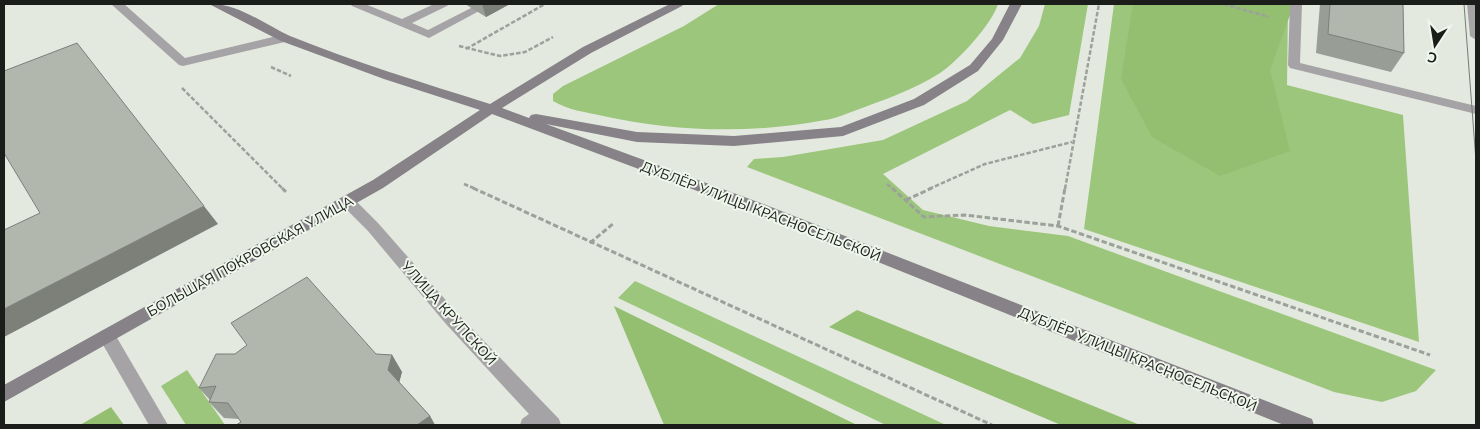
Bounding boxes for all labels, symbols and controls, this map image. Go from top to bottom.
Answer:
north arrow [1410,20,1460,70]
text: С [1426,48,1439,68]
street label: ДУБЛЁР УЛИЦЫ КРАСНОСЕЛЬСКОЙ [639,157,883,265]
street label: БОЛЬШАЯ ПОКРОВСКАЯ УЛИЦА [144,191,357,320]
street label: УЛИЦА КРУПСКОЙ [397,256,500,369]
street label: ДУБЛЁР УЛИЦЫ КРАСНОСЕЛЬСКОЙ [1016,303,1260,415]

